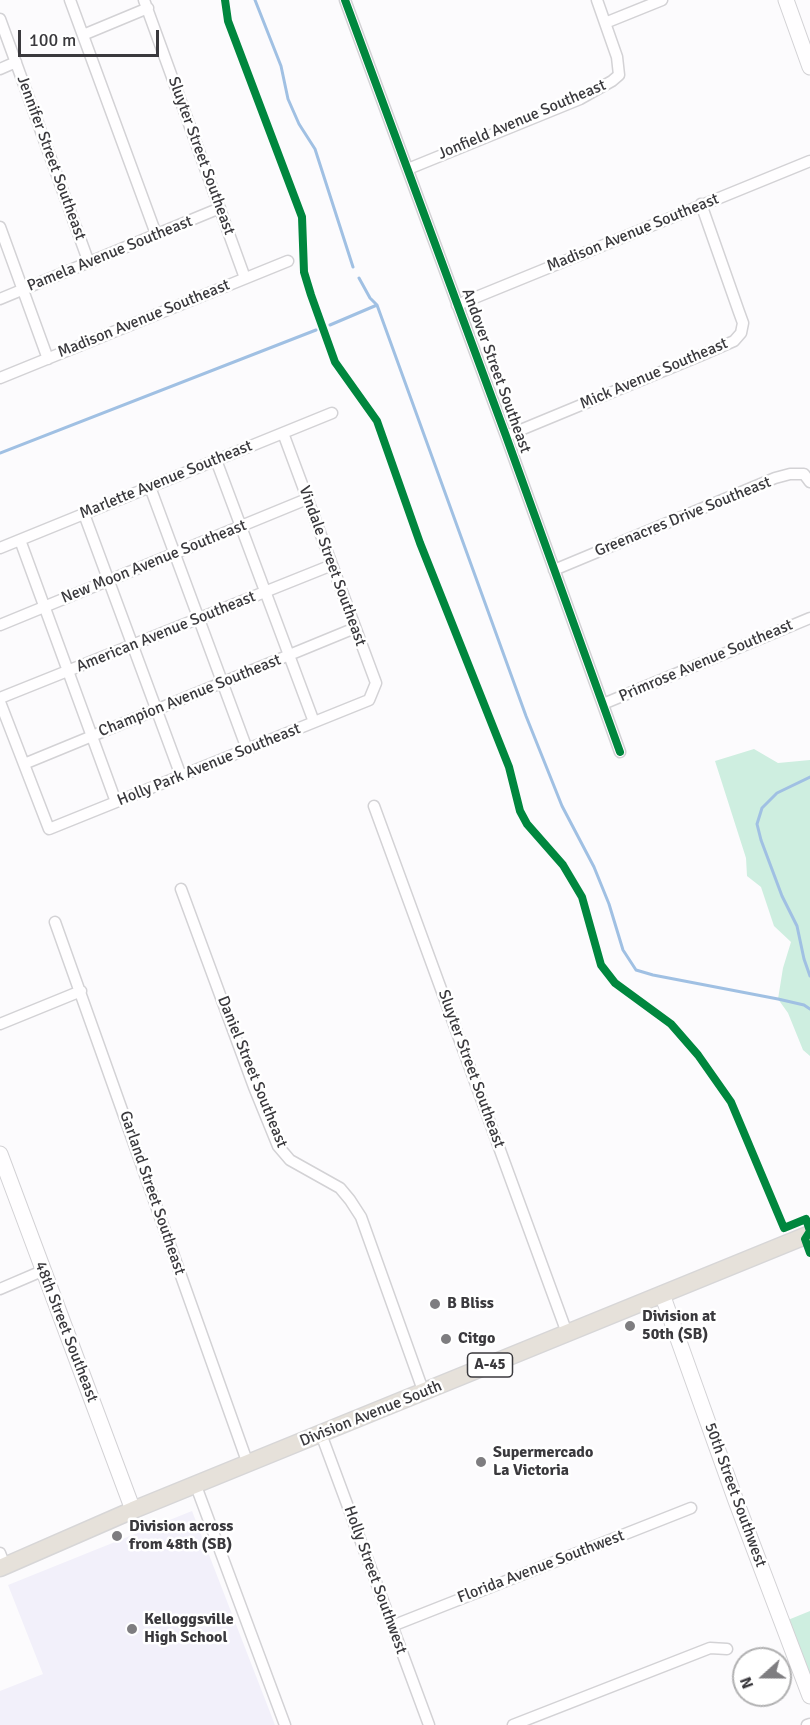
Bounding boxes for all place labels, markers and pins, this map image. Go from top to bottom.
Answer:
place label: B Bliss [447,1294,494,1314]
marker: B Bliss [428,1297,442,1311]
place label: Division at 50th (SB) [642,1307,716,1345]
marker: Division at 50th (SB) [623,1319,637,1333]
place label: Citgo [458,1329,495,1349]
marker: Citgo [439,1332,453,1346]
place label: Supermercado La Victoria [493,1443,593,1481]
marker: Supermercado La Victoria [474,1455,488,1469]
place label: Division across from 48th (SB) [129,1517,233,1555]
marker: Division across from 48th (SB) [110,1529,124,1543]
place label: Kelloggsville High School [144,1610,234,1648]
marker: Kelloggsville High School [125,1622,139,1636]

